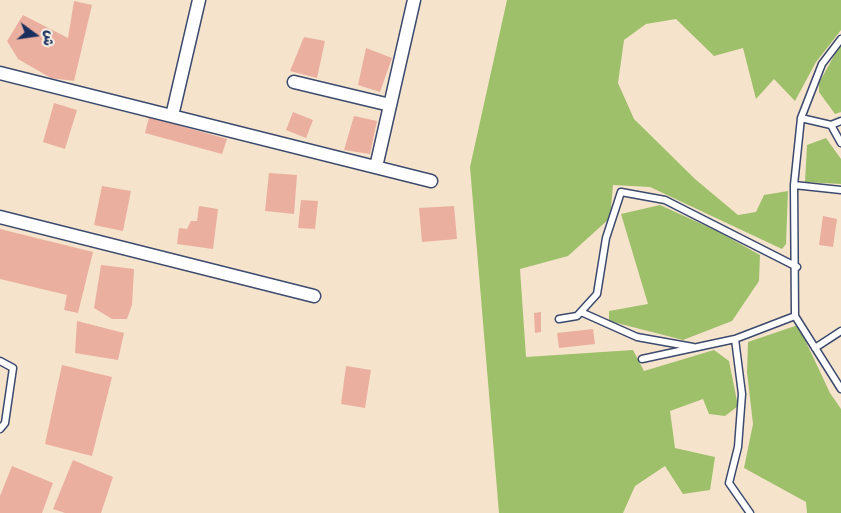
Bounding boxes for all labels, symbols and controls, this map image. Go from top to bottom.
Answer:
north arrow [10,10,60,60]
text: ش [39,29,61,49]

